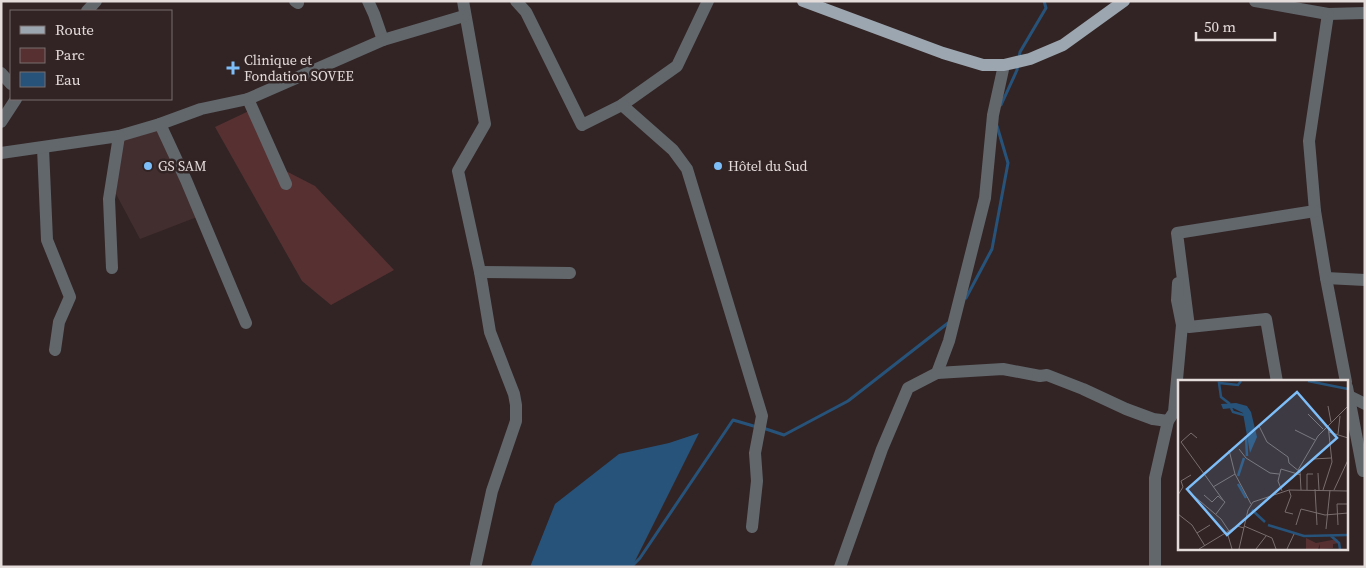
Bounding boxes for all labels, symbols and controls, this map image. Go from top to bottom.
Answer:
legend [10,10,172,100]
scale bar [1196,10,1275,42]
text: 50 m [1204,16,1236,37]
text: Route [55,19,94,40]
text: Parc [55,44,85,65]
place label: Clinique et Fondation SOVEE [244,50,354,86]
marker: Clinique et Fondation SOVEE [226,61,240,75]
text: Eau [55,69,81,90]
place label: GS SAM [158,156,207,176]
place label: Hôtel du Sud [728,156,808,176]
marker: GS SAM [142,160,154,172]
marker: Hôtel du Sud [712,160,724,172]
inset map [1178,380,1348,550]

